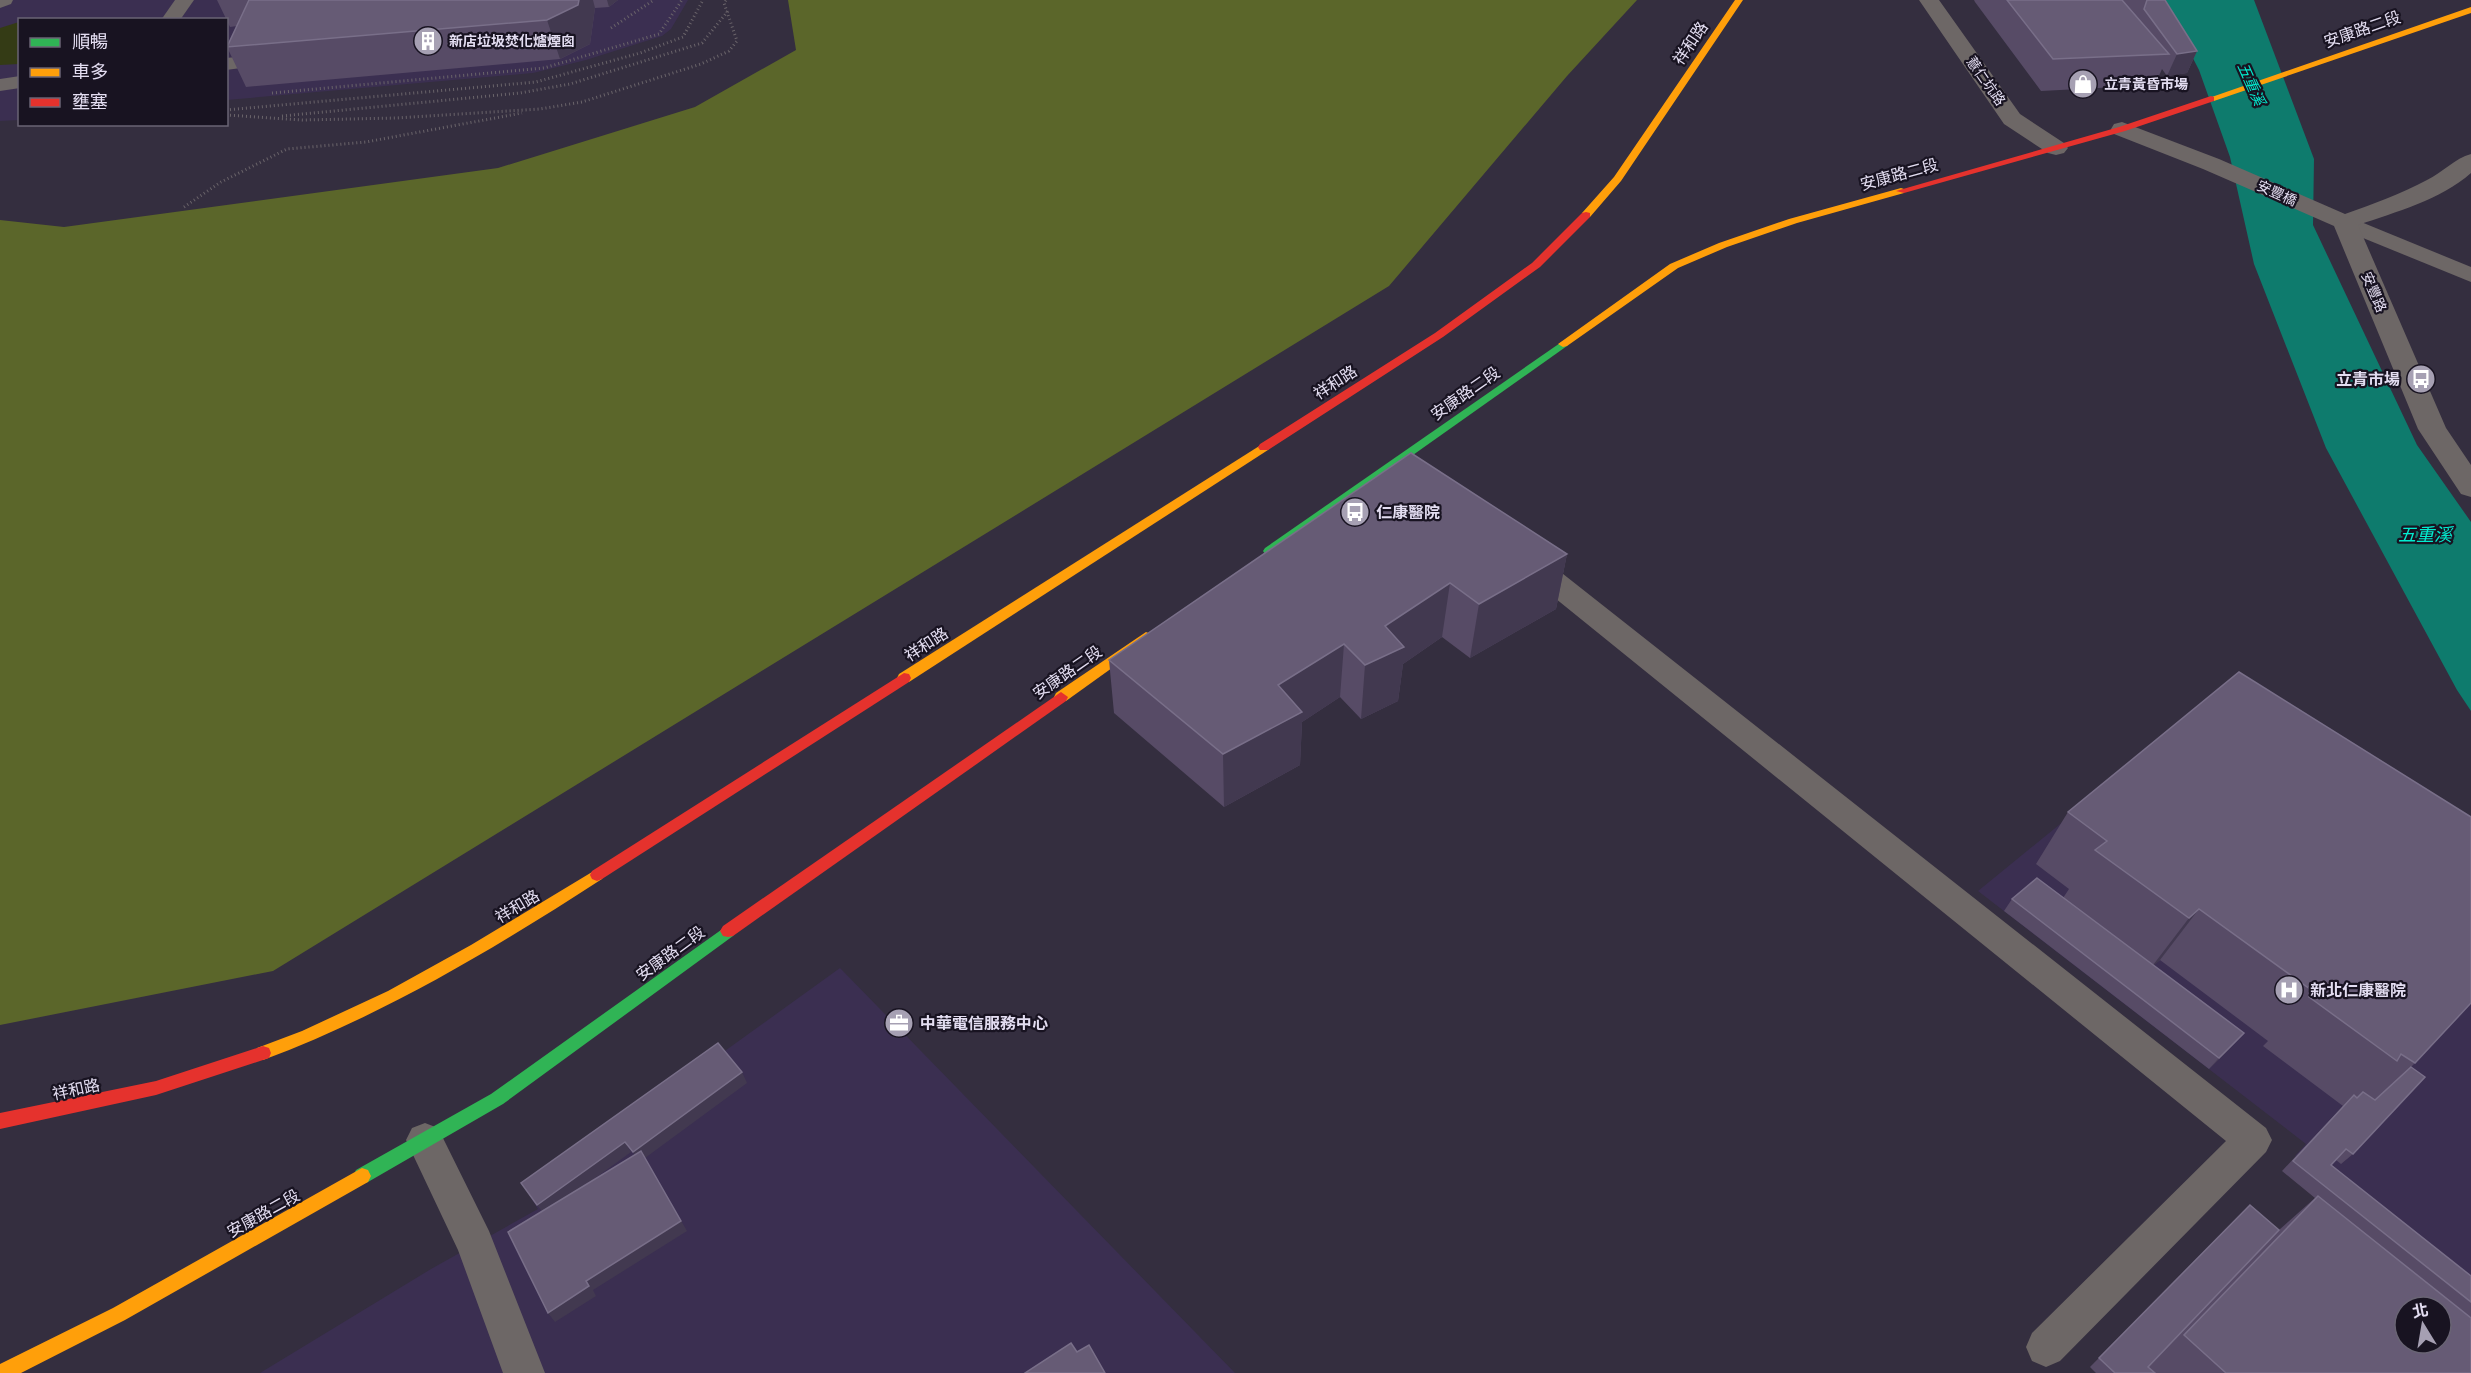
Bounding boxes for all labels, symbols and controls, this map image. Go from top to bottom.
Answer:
street label: 安康路二段 [2321,7,2403,51]
legend [18,18,228,126]
street label: 祥和路 [1669,18,1712,68]
building icon: 新店垃圾焚化爐煙囪 [412,25,444,57]
text: 順暢 [72,31,108,52]
place label: 新店垃圾焚化爐煙囪 [449,33,575,49]
street label: 薏仁坑路 [1963,53,2009,109]
water label: 五重溪 [2234,60,2269,110]
text: 車多 [72,61,108,82]
shop icon: 立青黃昏市場 [2067,68,2099,100]
place label: 立青黃昏市場 [2104,76,2188,92]
text: 壅塞 [72,91,108,112]
street label: 安康路二段 [1858,155,1940,194]
street label: 安豐橋 [2255,177,2299,209]
street label: 安豐路 [2358,270,2390,314]
street label: 祥和路 [1310,361,1361,403]
street label: 安康路二段 [1427,363,1504,424]
bus stop icon: 立青市場 [2405,363,2437,395]
place label: 立青市場 [2336,370,2400,389]
bus stop icon: 仁康醫院 [1339,496,1371,528]
place label: 仁康醫院 [1376,503,1440,522]
water label: 五重溪 [2398,524,2455,545]
street label: 祥和路 [901,623,952,665]
street label: 安康路二段 [1029,642,1106,703]
street label: 祥和路 [492,886,543,927]
street label: 安康路二段 [632,922,708,985]
hospital icon: 新北仁康醫院 [2273,974,2305,1006]
place label: 新北仁康醫院 [2310,981,2406,1000]
office icon: 中華電信服務中心 [883,1007,915,1039]
place label: 中華電信服務中心 [920,1014,1048,1033]
street label: 祥和路 [51,1075,102,1104]
street label: 安康路二段 [224,1186,303,1241]
north arrow [2393,1295,2453,1355]
text: 北 [2411,1300,2430,1322]

